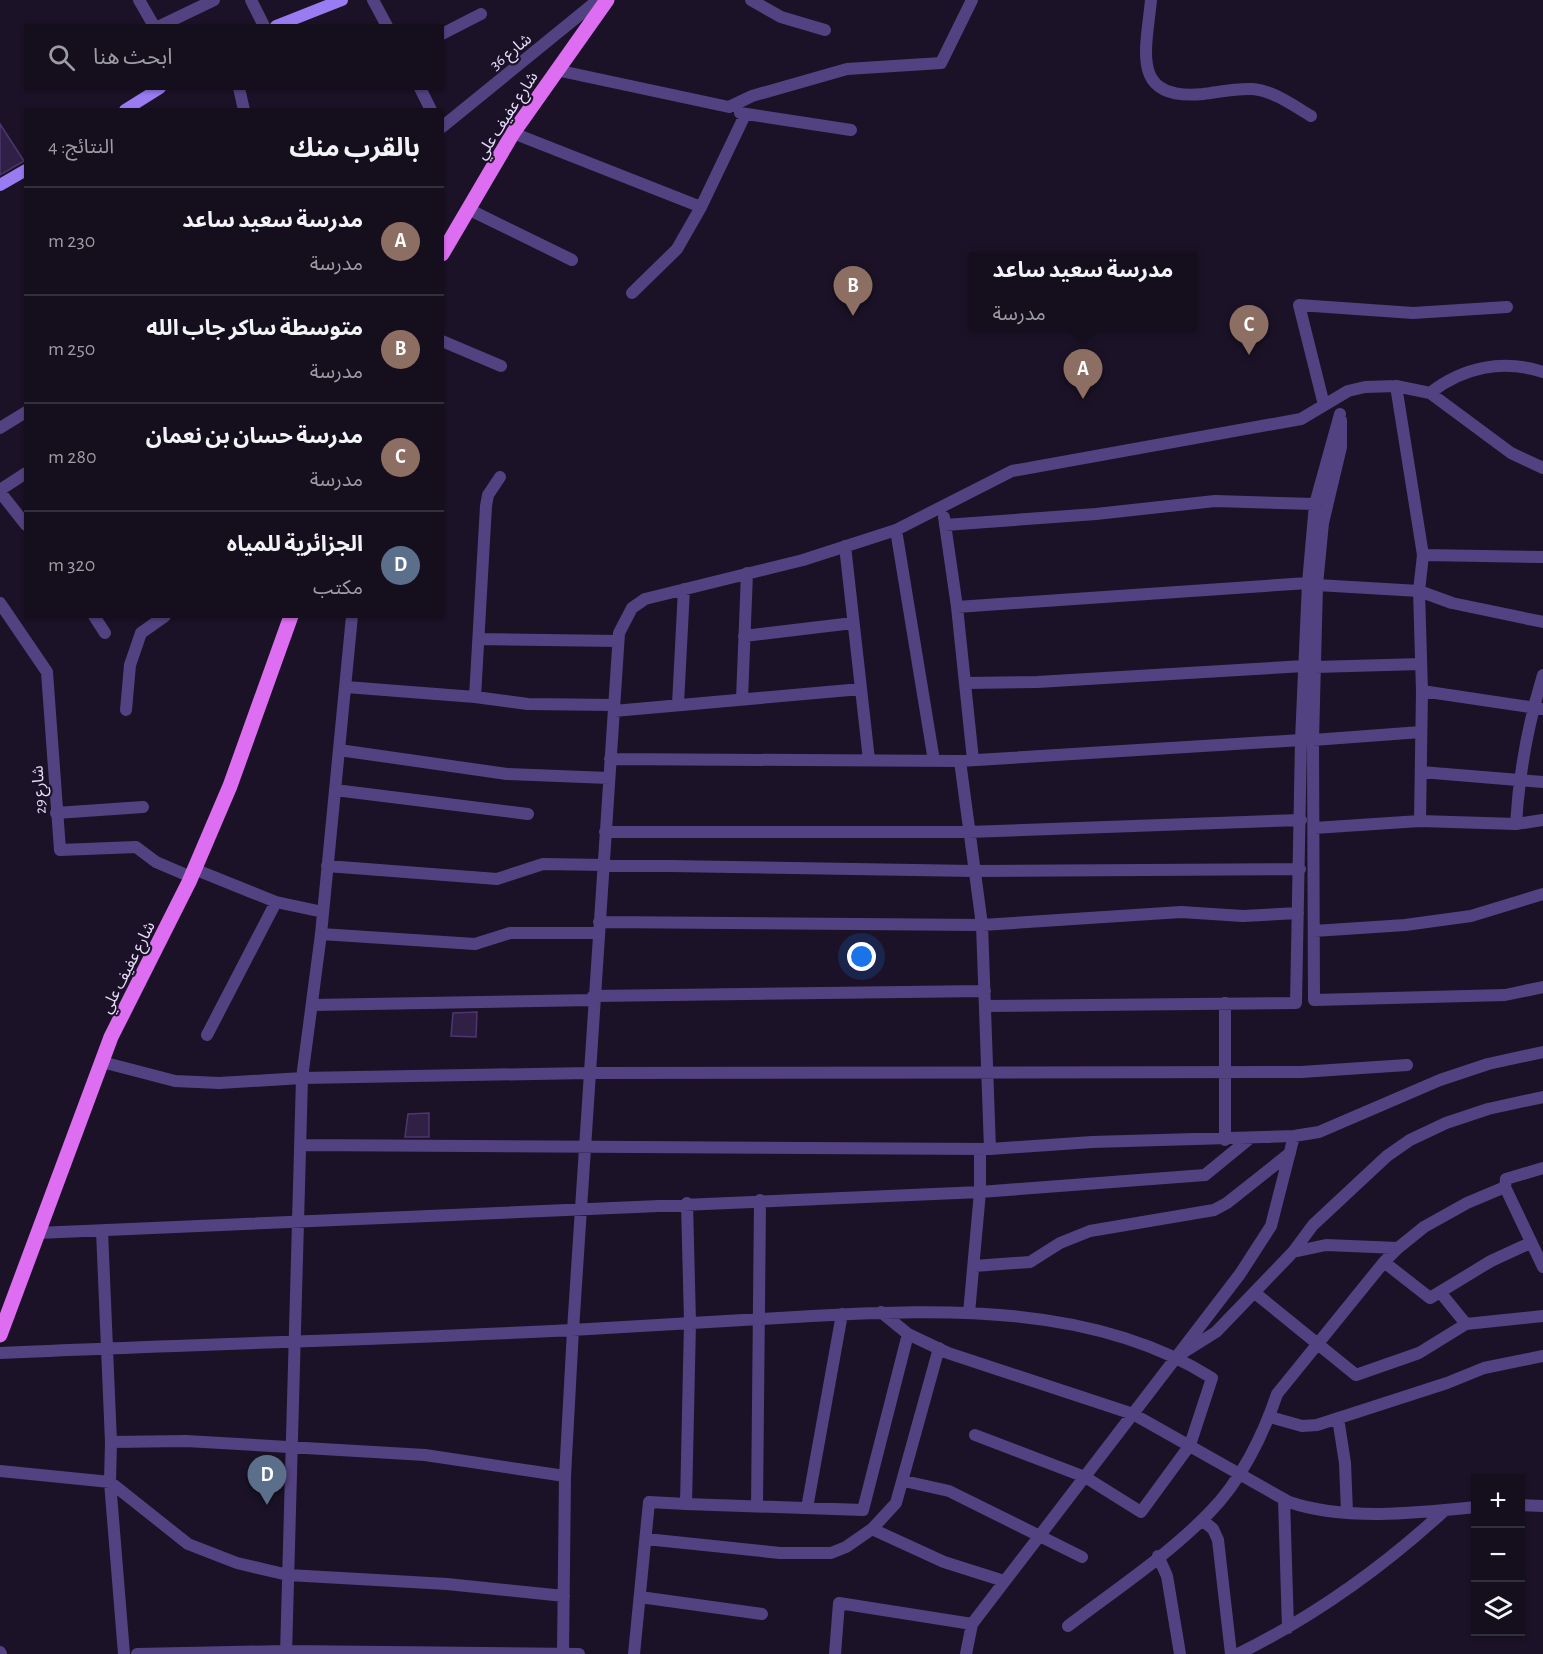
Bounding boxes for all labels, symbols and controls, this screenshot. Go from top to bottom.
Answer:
search box [24,24,444,90]
street label: شارع 36 [487,30,537,76]
icon: search [45,41,78,74]
text: ابحث هنا [93,46,172,68]
street label: شارع عفيف علي [473,69,544,164]
text: بالقرب منك [289,135,420,161]
text: النتائج: 4 [48,137,114,157]
text: مدرسة سعيد ساعد [182,209,363,231]
text: 230 m [48,231,95,251]
text: A [395,231,407,251]
popup [969,252,1197,330]
text: مدرسة [310,254,363,274]
text: مدرسة سعيد ساعد [993,259,1173,281]
pin: B [834,266,872,316]
text: مدرسة [993,304,1046,324]
pin: C [1230,306,1268,355]
text: متوسطة ساكر جاب الله [146,317,363,339]
text: 250 m [48,339,95,359]
text: B [395,339,406,359]
pin: A [1064,350,1102,399]
text: مدرسة [310,362,363,382]
text: مدرسة حسان بن نعمان [146,425,363,447]
text: 280 m [48,447,96,467]
text: C [395,447,406,467]
text: مدرسة [310,470,363,490]
text: الجزائرية للمياه [227,533,363,555]
text: 320 m [48,555,95,575]
text: D [394,555,407,575]
text: مكتب [313,578,363,598]
street label: شارع 29 [29,765,53,815]
street label: شارع عفيف علي [98,919,161,1018]
your location [847,942,876,971]
pin: D [248,1456,286,1505]
map controls [1471,1474,1525,1636]
button: + [1471,1474,1525,1528]
button: − [1471,1528,1525,1582]
button: layers [1471,1582,1525,1636]

